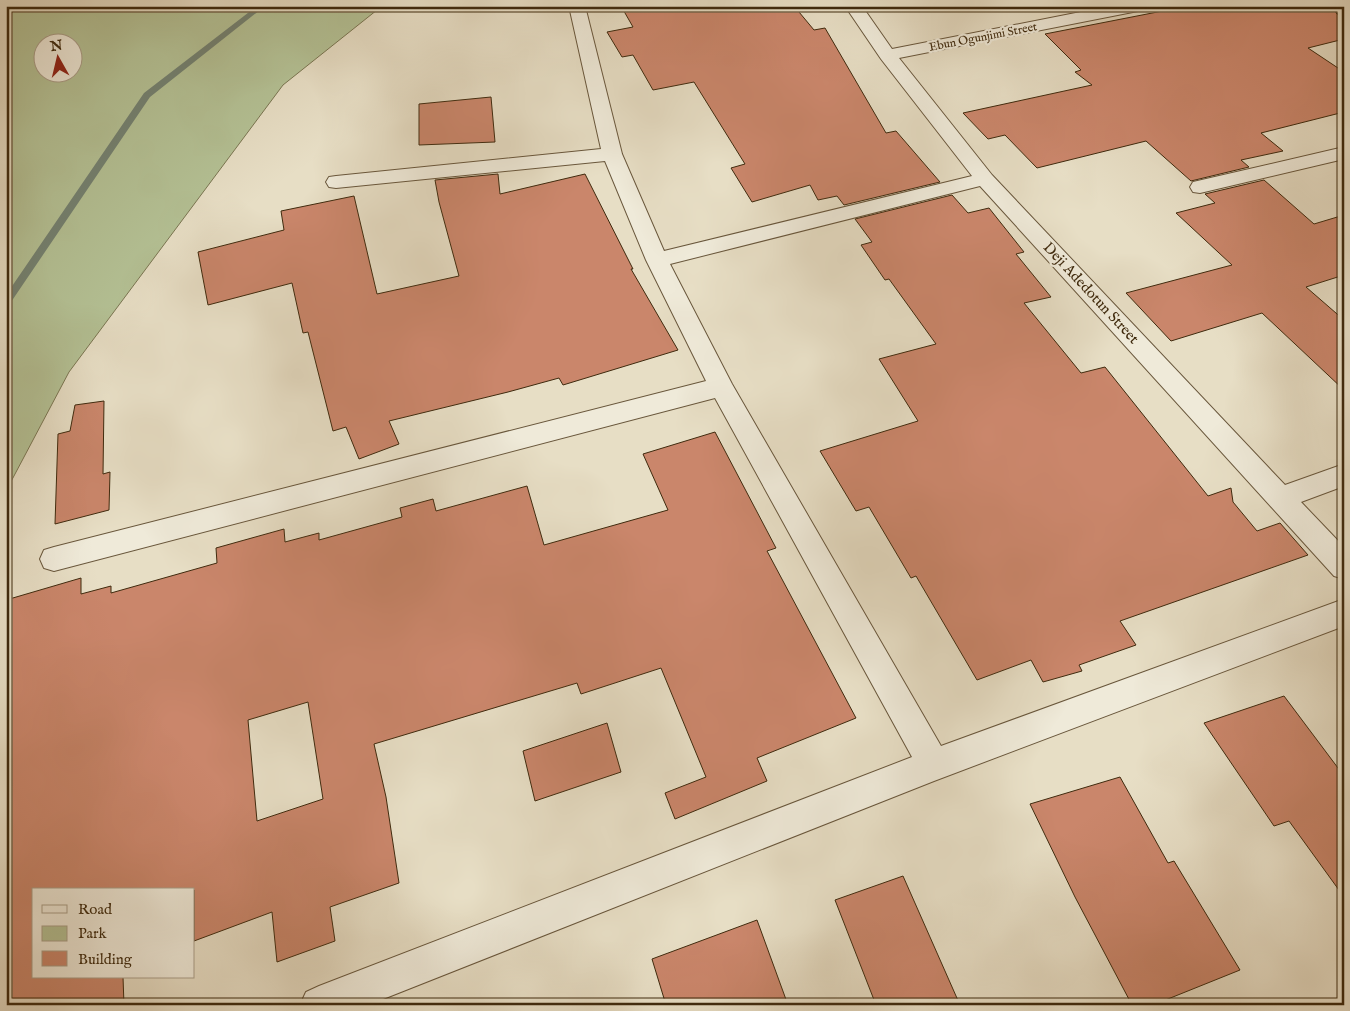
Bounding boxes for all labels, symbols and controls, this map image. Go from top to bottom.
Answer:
street label: Ebun Ogunjimi Street [928,19,1038,55]
north arrow [32,32,82,82]
text: N [48,36,64,56]
street label: Deji Adedotun Street [1039,238,1143,348]
legend [32,888,195,978]
text: Road [78,900,113,919]
text: Park [78,924,108,943]
text: Building [78,950,133,969]

